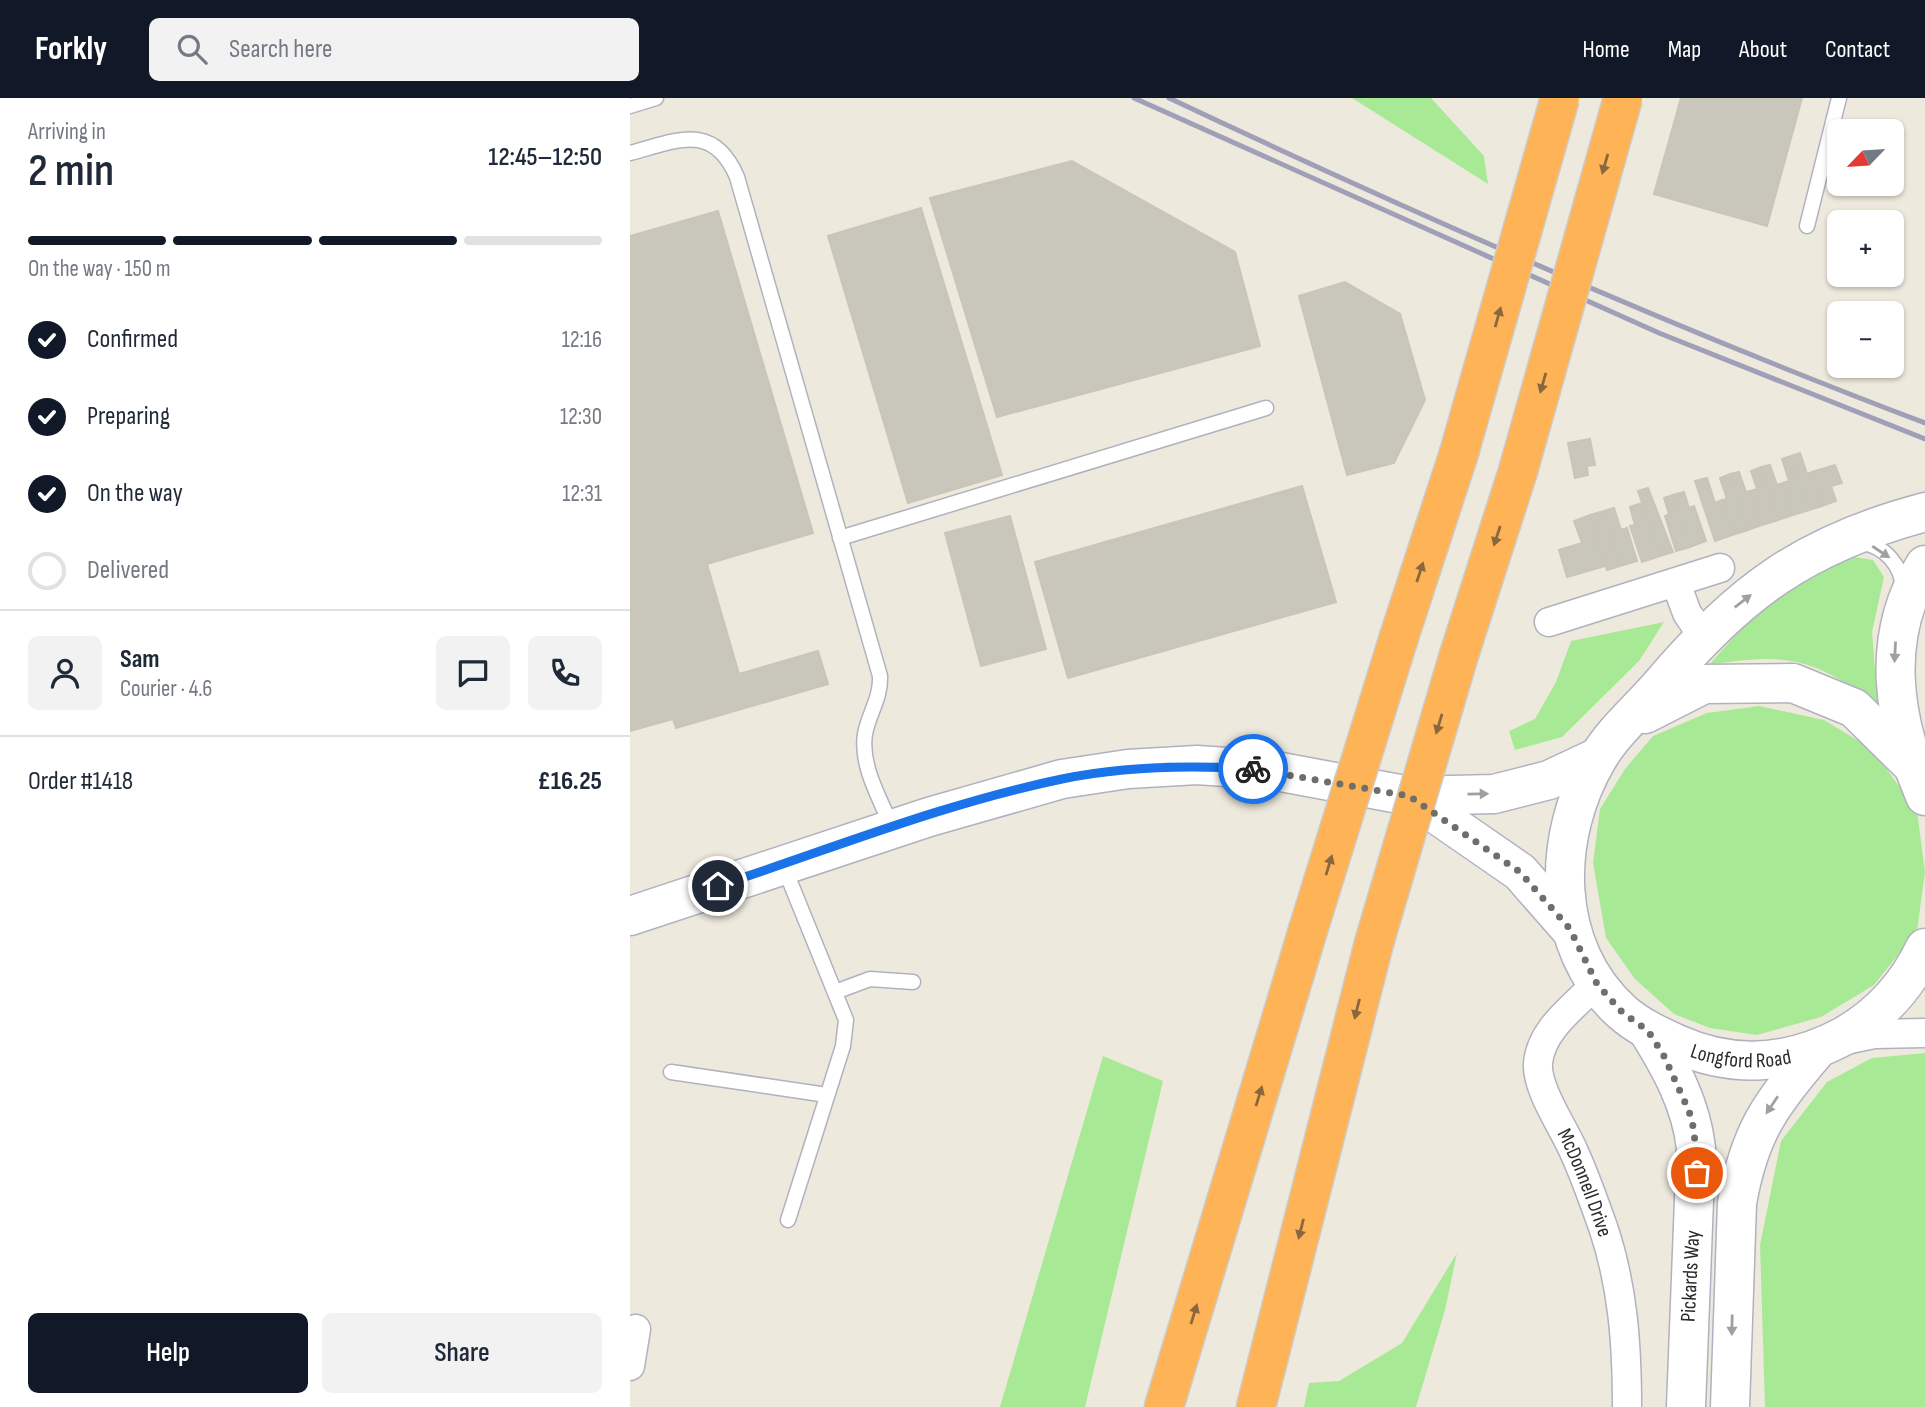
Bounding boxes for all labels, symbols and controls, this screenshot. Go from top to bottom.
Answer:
search box [149,18,639,81]
text: Forkly [35,29,107,69]
icon: search [173,30,211,68]
text: Search here [229,34,332,65]
text: Home [1582,35,1630,64]
text: Map [1668,35,1701,64]
text: About [1739,35,1787,64]
text: Contact [1825,35,1890,64]
text: Arriving in [28,118,106,146]
north arrow [1827,119,1904,196]
map controls [1827,119,1904,378]
text: 12:45–12:50 [488,142,602,173]
text: 2 min [28,144,114,199]
one-way arrow [1599,153,1610,175]
button: + [1827,210,1904,287]
text: On the way · 150 m [28,255,171,283]
button: − [1827,301,1904,378]
one-way arrow [1493,306,1504,328]
icon: check [28,321,66,359]
text: Confirmed [87,324,178,355]
text: 12:16 [562,326,602,354]
one-way arrow [1537,372,1548,394]
icon: check [28,398,66,436]
text: Preparing [87,401,170,432]
text: 12:30 [560,403,602,431]
icon: check [28,475,66,513]
text: On the way [87,478,183,509]
text: 12:31 [562,480,602,508]
one-way arrow [1491,526,1502,547]
one-way arrow [1871,545,1891,558]
text: Delivered [87,555,169,586]
one-way arrow [1416,562,1426,583]
one-way arrow [1734,594,1751,609]
button: person [28,636,102,710]
button: chat [436,636,510,710]
button: phone [528,636,602,710]
one-way arrow [1889,641,1900,663]
text: Sam [120,644,160,675]
text: Courier · 4.6 [120,675,212,703]
one-way arrow [1433,713,1443,734]
courier [1218,734,1288,804]
icon: bike [1234,750,1272,788]
text: Order #1418 [28,766,133,797]
text: £16.25 [537,766,602,797]
one-way arrow [1467,789,1489,800]
one-way arrow [1324,855,1334,876]
pin [688,856,748,916]
icon: home [699,867,737,905]
one-way arrow [1351,998,1362,1020]
street label: Longford Road [1687,1038,1793,1074]
one-way arrow [1254,1085,1264,1106]
one-way arrow [1766,1095,1779,1114]
street label: McDonnell Drive [1552,1124,1617,1240]
pin [1667,1143,1727,1203]
icon: bag [1678,1154,1716,1192]
one-way arrow [1295,1218,1306,1240]
street label: Pickards Way [1676,1230,1705,1322]
one-way arrow [1189,1304,1199,1325]
button: Help [28,1313,308,1393]
button: Share [322,1313,602,1393]
one-way arrow [1726,1314,1738,1336]

